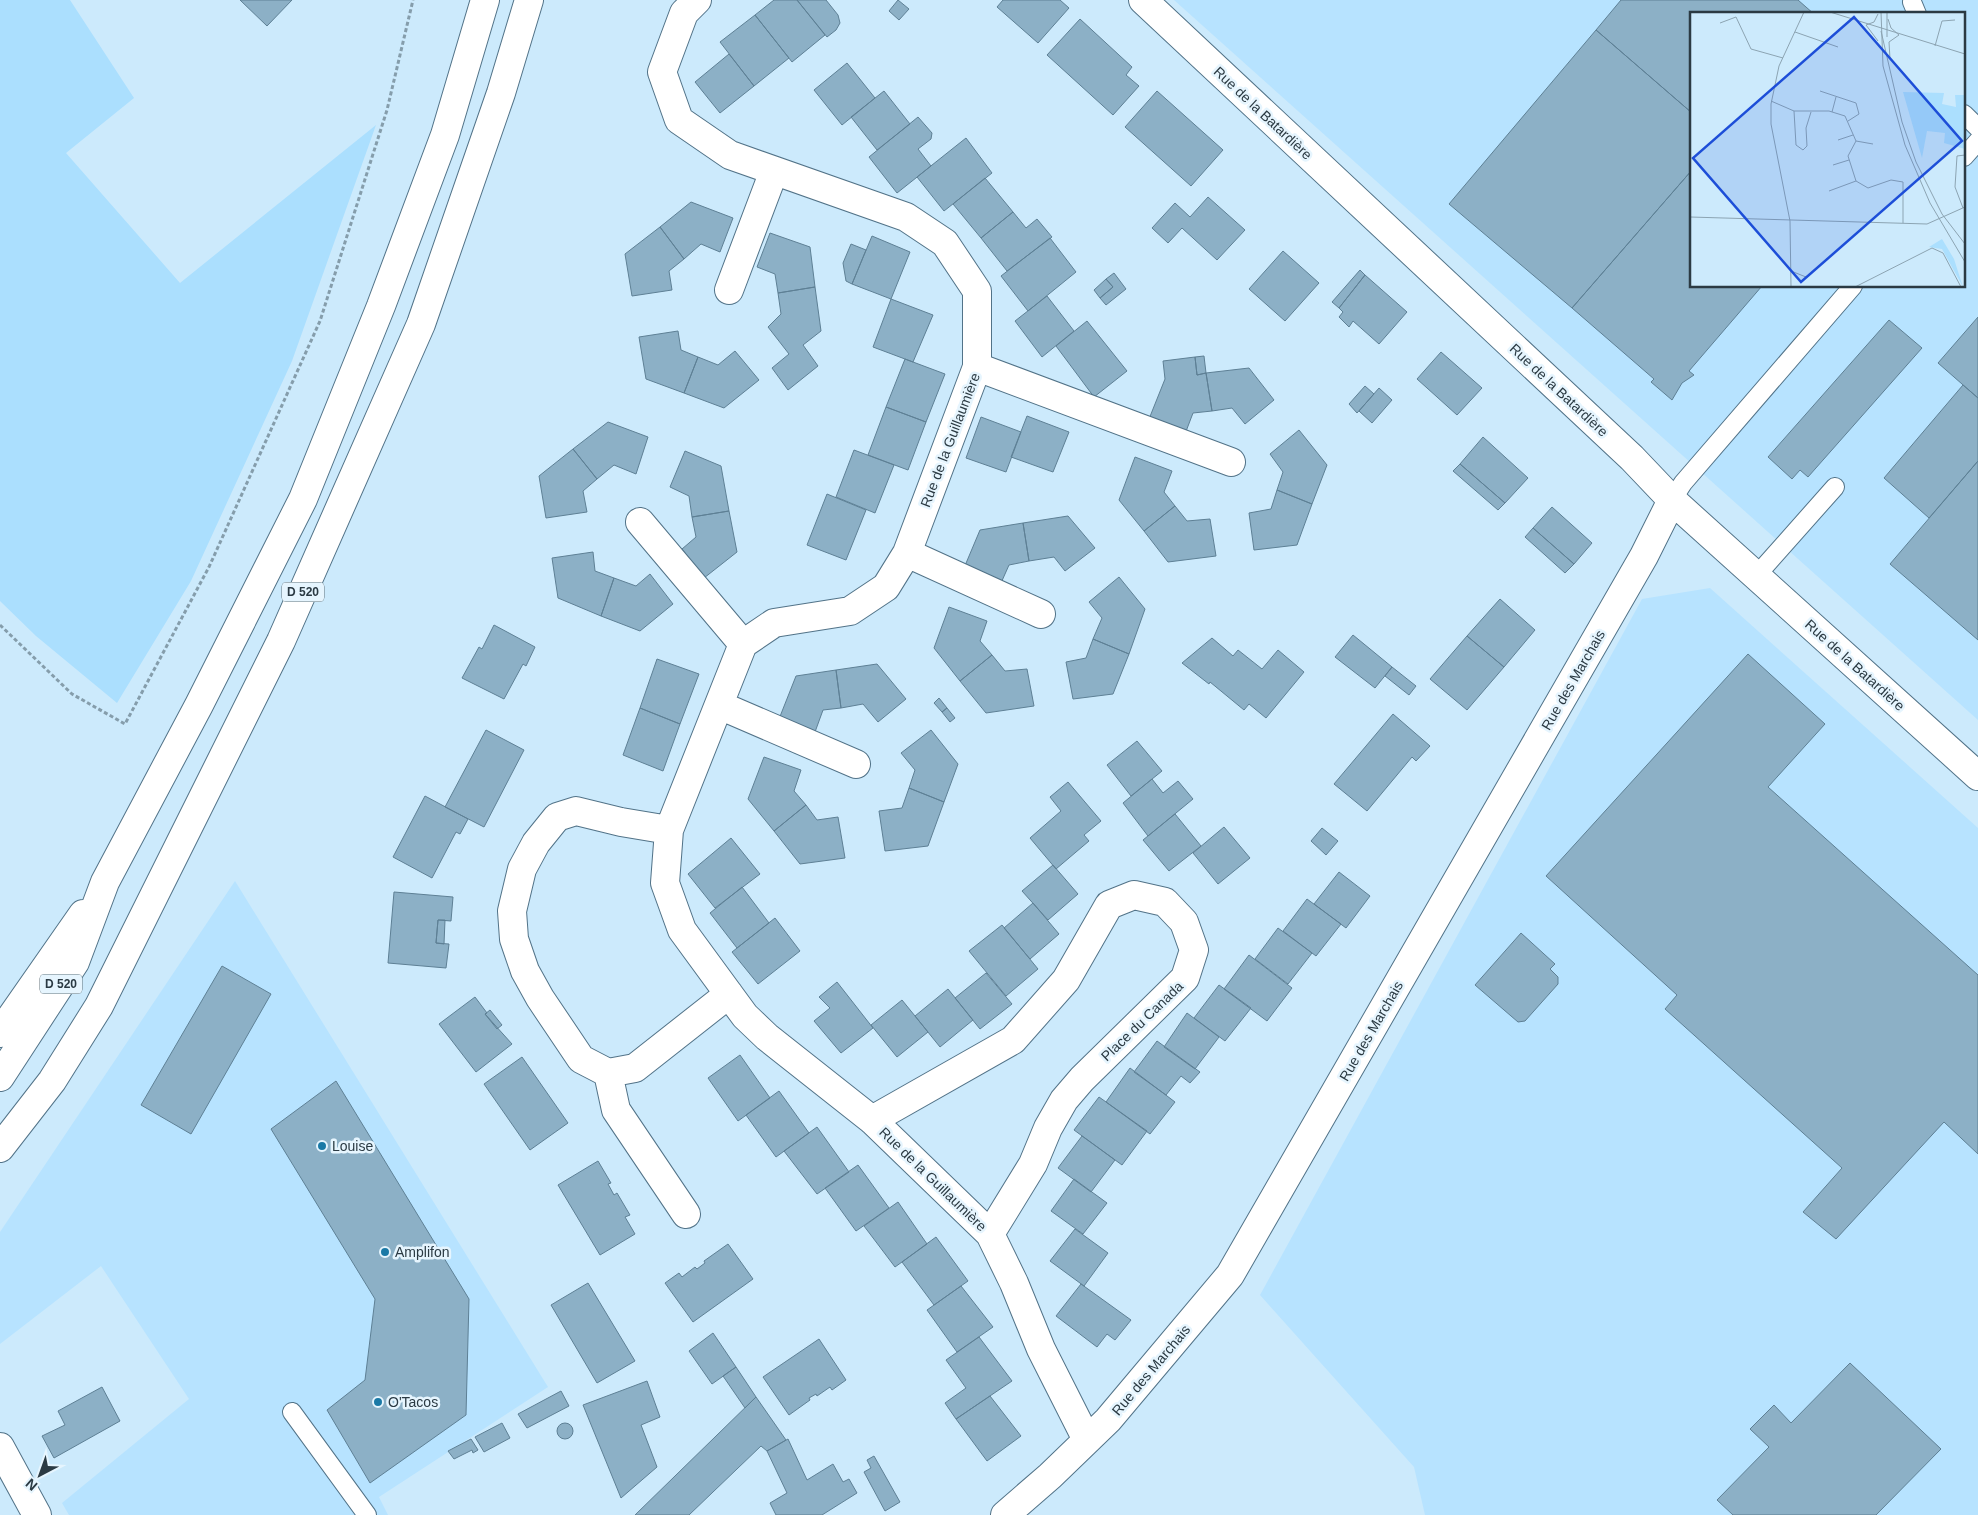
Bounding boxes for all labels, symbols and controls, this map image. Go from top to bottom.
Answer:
inset map [1690,12,1966,288]
street label: Rue de la Batardière [1211,63,1316,163]
street label: Rue de la Batardière [1507,340,1612,440]
street label: Rue de la Guillaumière [917,370,983,509]
road number: D 520 [282,582,324,602]
street label: Rue de la Batardière [1802,616,1908,714]
street label: Rue des Marchais [1538,627,1608,733]
road number: D 520 [40,974,82,994]
street label: Place du Canada [1098,978,1186,1064]
street label: Rue des Marchais [1336,978,1406,1084]
street label: Rue de la Guillaumière [876,1124,990,1234]
place label: Louise [332,1138,373,1154]
marker: Louise [316,1140,328,1152]
place label: Amplifon [395,1244,449,1260]
marker: Amplifon [379,1246,391,1258]
street label: Rue des Marchais [1109,1322,1193,1418]
place label: O'Tacos [388,1394,438,1410]
marker: O'Tacos [372,1396,384,1408]
north arrow [15,1450,65,1500]
text: N [22,1475,41,1494]

